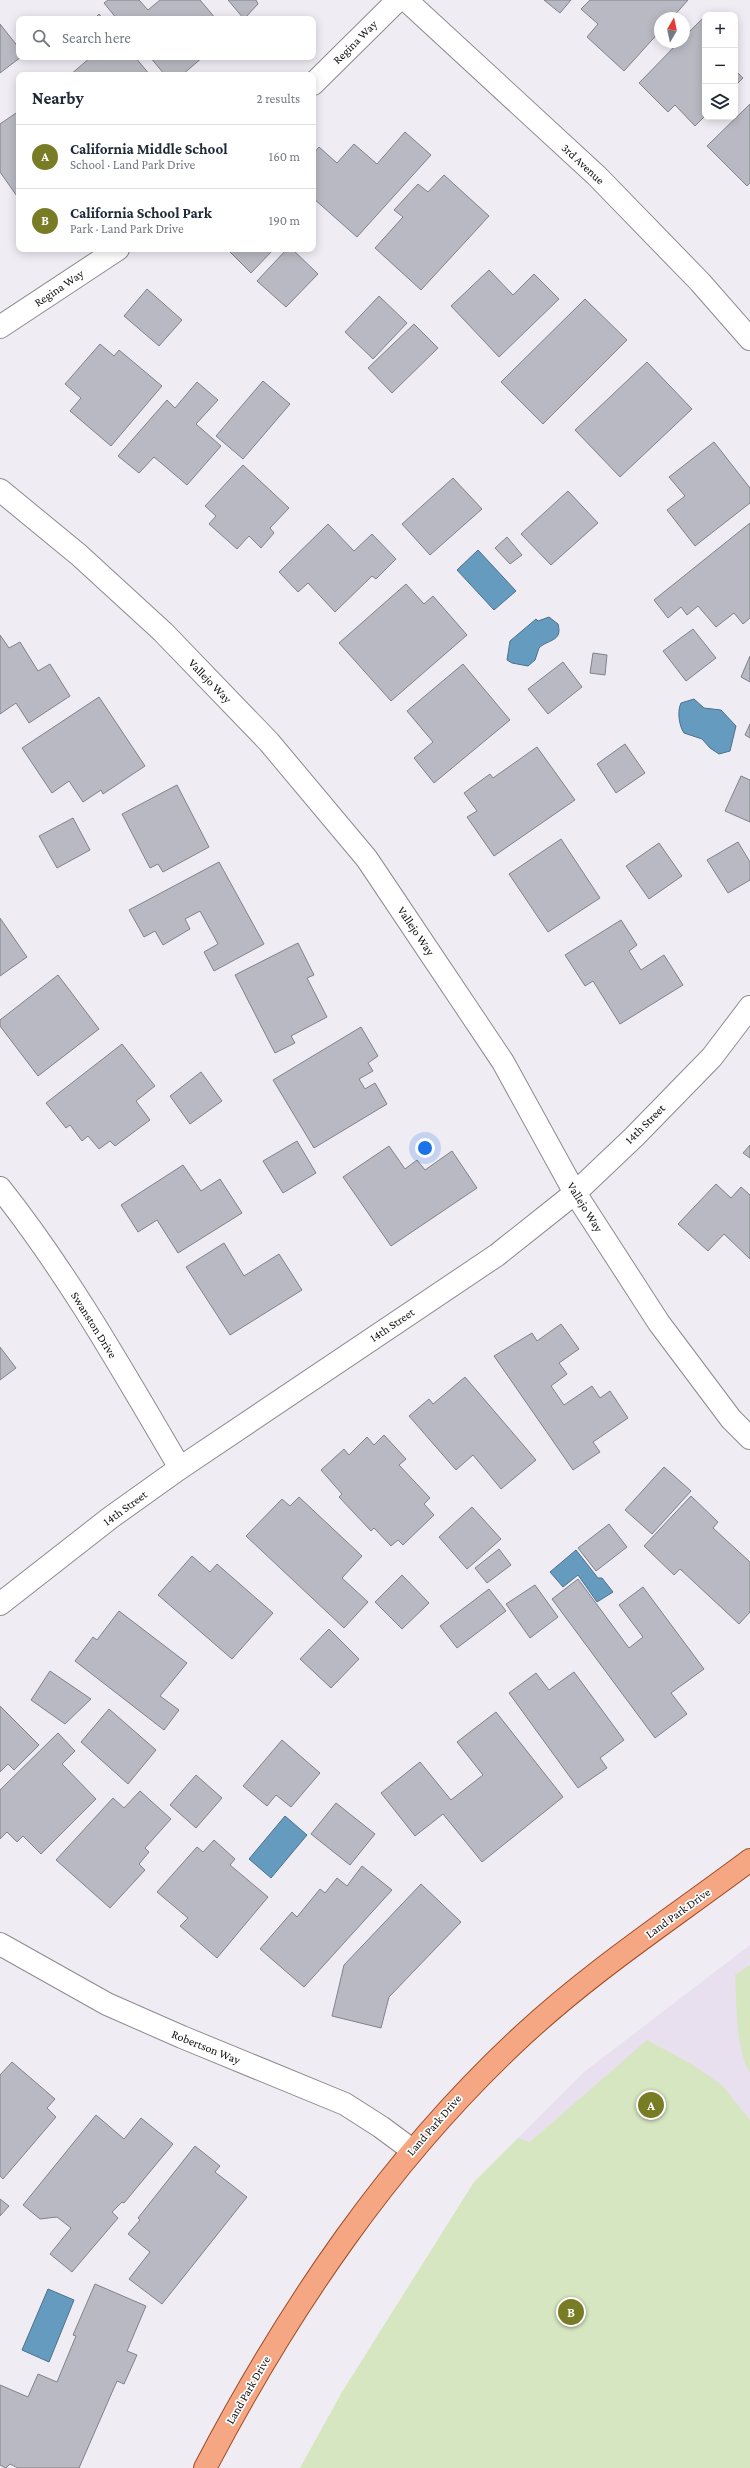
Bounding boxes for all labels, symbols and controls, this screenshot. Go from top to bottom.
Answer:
north arrow [654,12,690,48]
map controls [702,12,738,120]
button: + [702,12,738,48]
search box [16,16,316,60]
street label: Regina Way [330,17,380,67]
icon: search [30,27,52,49]
text: Search here [62,30,131,46]
button: − [702,48,738,84]
button: layers [702,84,738,120]
text: Nearby [32,89,84,108]
text: 2 results [257,91,300,106]
text: California Middle School [70,141,228,157]
street label: 3rd Avenue [559,141,607,187]
text: A [41,149,49,164]
text: 160 m [269,149,300,164]
text: School · Land Park Drive [70,157,195,172]
text: California School Park [70,205,212,221]
text: B [41,213,49,228]
text: 190 m [269,213,300,228]
text: Park · Land Park Drive [70,221,184,236]
street label: Regina Way [32,266,87,310]
street label: Vallejo Way [185,656,235,706]
street label: Vallejo Way [395,904,438,959]
street label: 14th Street [622,1100,669,1147]
your location [415,1138,435,1158]
street label: Vallejo Way [564,1179,606,1235]
street label: Swanston Drive [68,1289,120,1361]
street label: 14th Street [367,1304,418,1345]
street label: 14th Street [100,1487,151,1529]
street label: Land Park Drive [643,1885,713,1941]
street label: Robertson Way [170,2027,243,2067]
pin: A [638,2090,664,2120]
street label: Land Park Drive [404,2092,464,2158]
pin: B [558,2297,584,2327]
street label: Land Park Drive [223,2353,273,2427]

